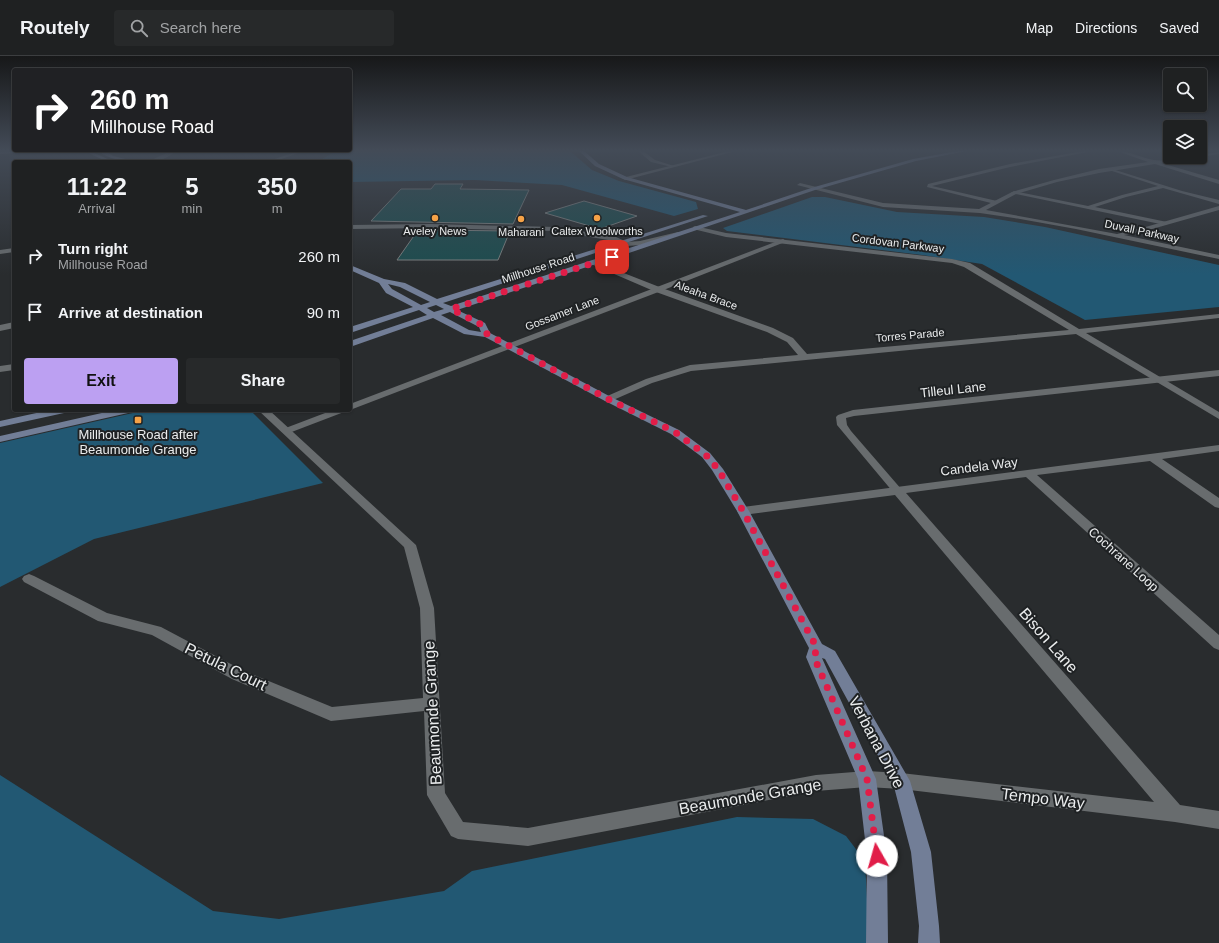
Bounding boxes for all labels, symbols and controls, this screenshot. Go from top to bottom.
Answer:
search box [114,10,394,46]
text: Routely [20,17,90,38]
icon: search [128,17,150,39]
text: Search here [160,19,241,36]
text: Map [1026,20,1053,36]
text: Directions [1075,20,1137,36]
text: Saved [1159,20,1199,36]
map controls [1163,68,1207,164]
button: search [1163,68,1207,112]
icon: right [24,84,76,136]
text: 260 m [90,84,169,115]
text: Millhouse Road [90,117,214,137]
button: layers [1163,120,1207,164]
text: 11:22 [67,173,127,200]
text: 5 [185,173,199,200]
text: 350 [257,173,297,200]
text: Arrival [78,201,115,216]
text: min [182,201,202,216]
text: m [272,201,283,216]
marker: Aveley News [430,213,440,223]
marker: Caltex Woolworths [592,213,602,223]
marker: Maharani [516,214,526,224]
street label: Duvall Parkway [1104,217,1181,245]
place label: Aveley News [403,225,467,237]
place label: Caltex Woolworths [551,225,643,237]
place label: Maharani [498,226,544,238]
street label: Cordovan Parkway [851,231,945,255]
text: Turn right [58,240,128,257]
pin [595,240,629,274]
icon: right [24,245,46,267]
icon: arrive [601,246,623,268]
text: 260 m [298,248,340,265]
street label: Millhouse Road [500,251,576,285]
text: Millhouse Road [58,257,148,272]
street label: Aleaha Brace [673,278,739,312]
street label: Gossamer Lane [523,293,601,333]
icon: arrive [24,301,46,323]
text: Arrive at destination [58,304,203,321]
text: 90 m [307,304,340,321]
street label: Torres Parade [875,326,945,344]
button: Exit [24,358,178,404]
button: Share [186,358,340,404]
street label: Tilleul Lane [919,379,987,400]
marker: Millhouse Road after Beaumonde Grange [133,415,143,425]
place label: Millhouse Road after Beaumonde Grange [78,427,198,457]
street label: Candela Way [940,454,1019,479]
street label: Cochrane Loop [1086,524,1162,595]
street label: Bison Lane [1016,605,1081,676]
street label: Petula Court [182,639,270,694]
street label: Beaumonde Grange [420,640,445,785]
street label: Verbana Drive [845,693,908,791]
street label: Beaumonde Grange [678,776,823,817]
street label: Tempo Way [1000,785,1086,812]
position arrow [856,835,898,877]

